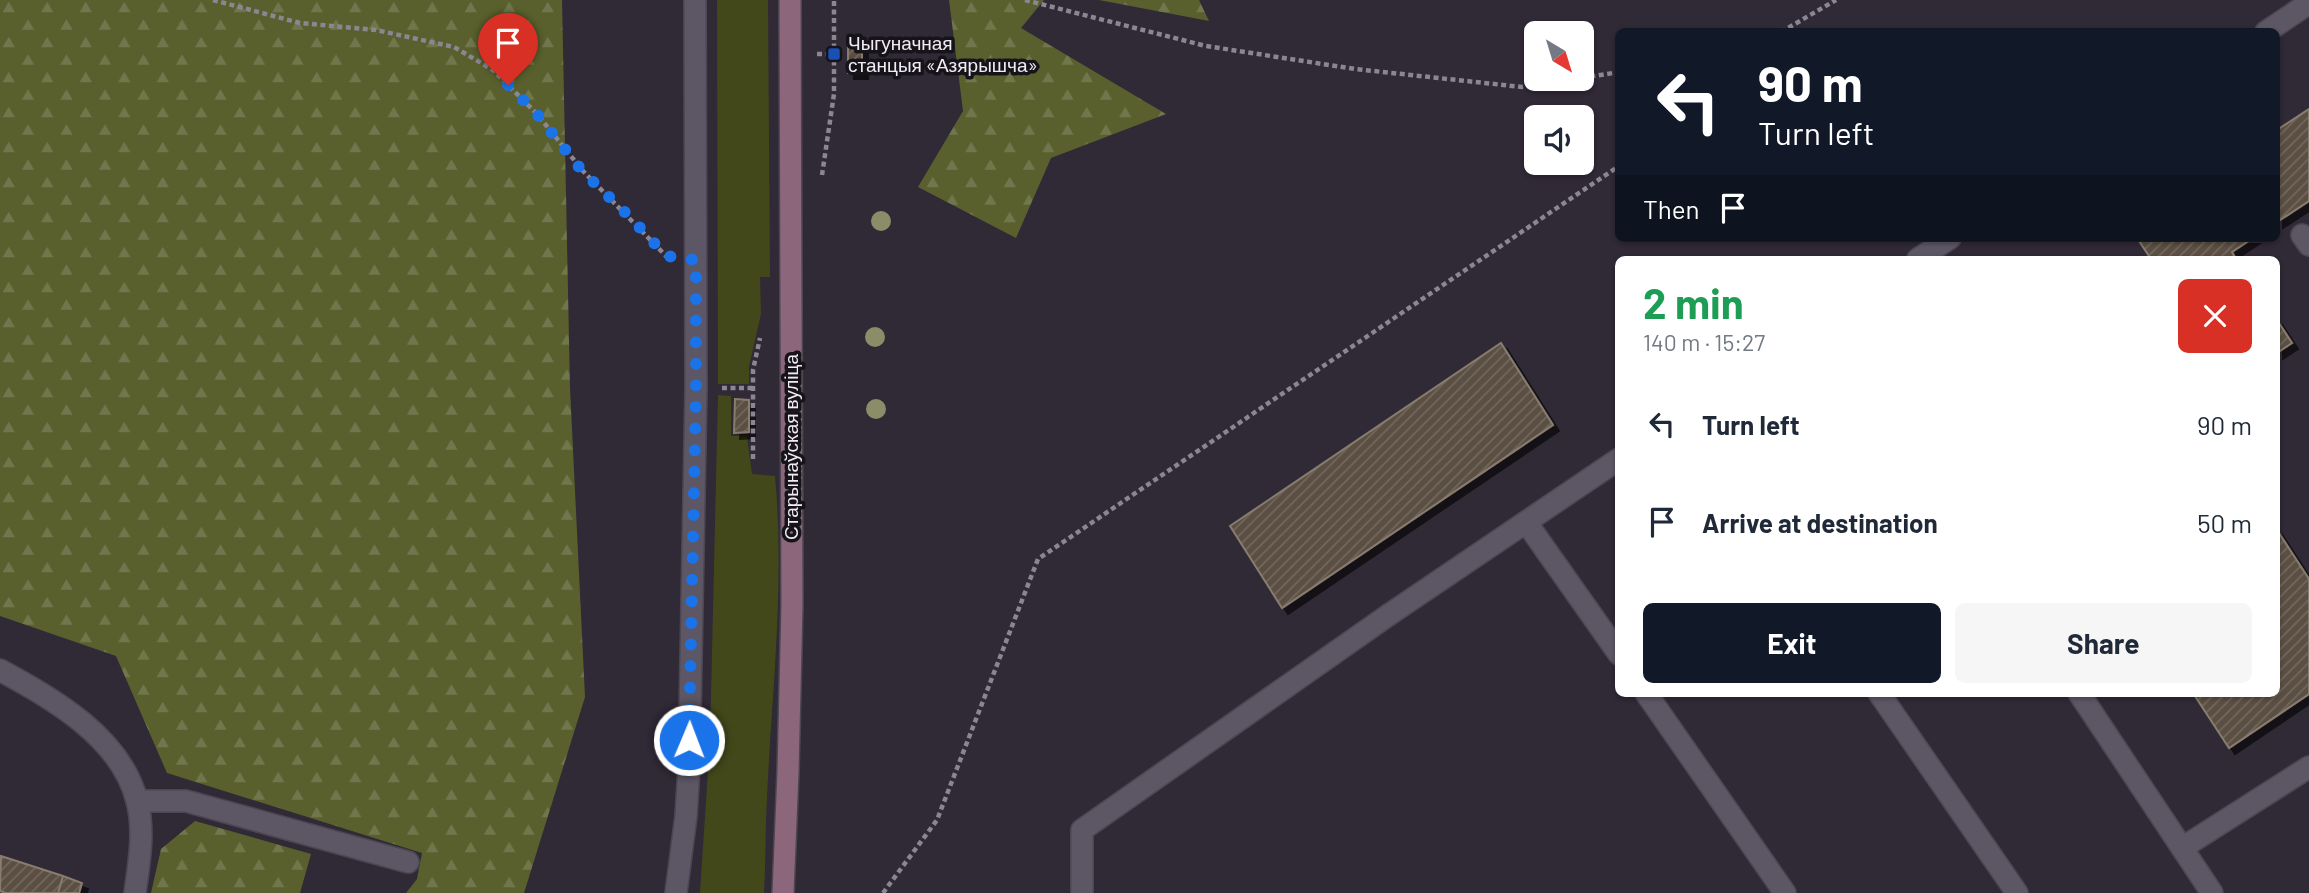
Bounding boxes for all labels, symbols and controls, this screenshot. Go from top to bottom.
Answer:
pin [478,13,538,85]
north arrow [1524,21,1594,91]
map controls [1524,21,1594,175]
icon: arrive [489,24,527,62]
place label: Чыгуначная станцыя «Азярышча» [848,31,1038,76]
marker: Чыгуначная станцыя «Азярышча» [826,46,842,62]
text: 90 m [1758,53,1863,112]
icon: left [1643,56,1734,147]
button: sound [1524,105,1594,175]
text: Turn left [1758,113,1875,151]
icon: arrive [1714,189,1752,227]
text: Then [1643,193,1700,224]
text: 2 min [1643,277,1744,327]
button: close [2178,279,2252,353]
text: 140 m · 15:27 [1643,328,1765,356]
street label: Старынаўская вуліца [779,354,802,540]
icon: left [1643,405,1681,443]
text: Turn left [1702,409,1800,440]
text: 90 m [2197,409,2252,440]
icon: arrive [1643,503,1681,541]
text: Arrive at destination [1702,507,1938,538]
text: 50 m [2197,507,2252,538]
button: Exit [1643,603,1941,683]
button: Share [1955,603,2252,683]
position arrow [652,703,726,777]

